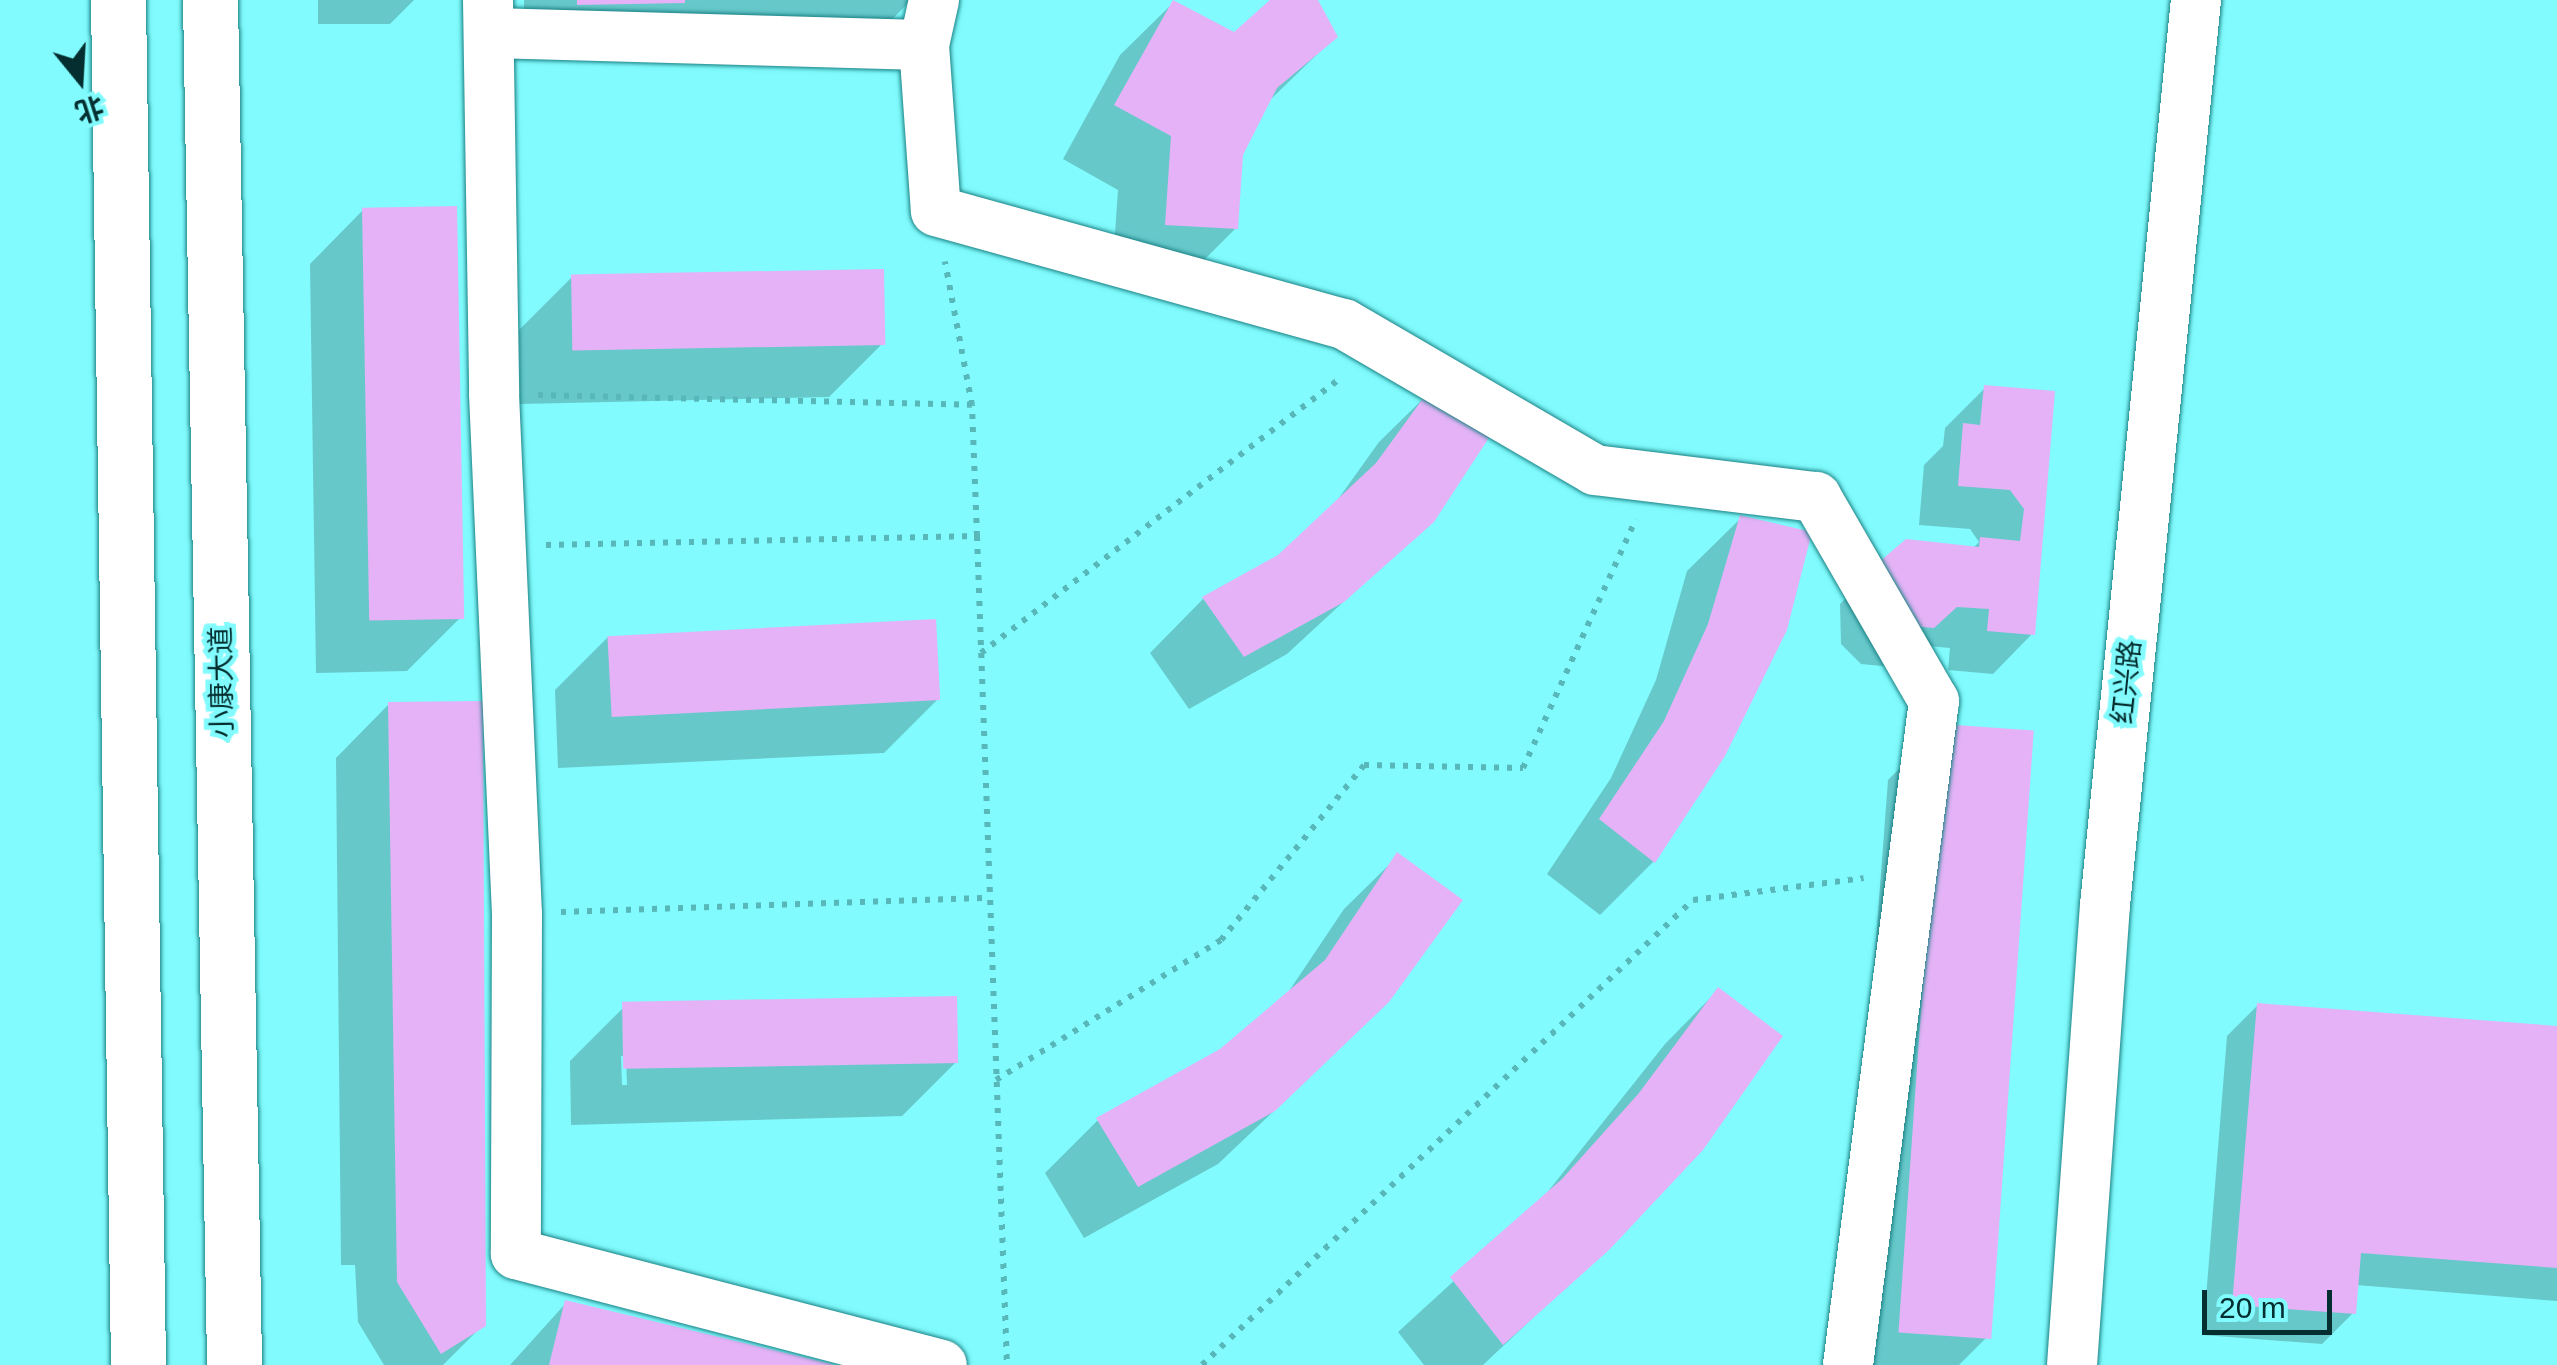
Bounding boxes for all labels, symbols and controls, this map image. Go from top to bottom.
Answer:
north arrow [30,30,130,130]
text: 北 [71,90,108,128]
street label: 小康大道 [204,626,240,738]
street label: 红兴路 [2106,638,2148,726]
scale bar [2207,1270,2337,1332]
text: 20 m [2219,1291,2286,1324]

